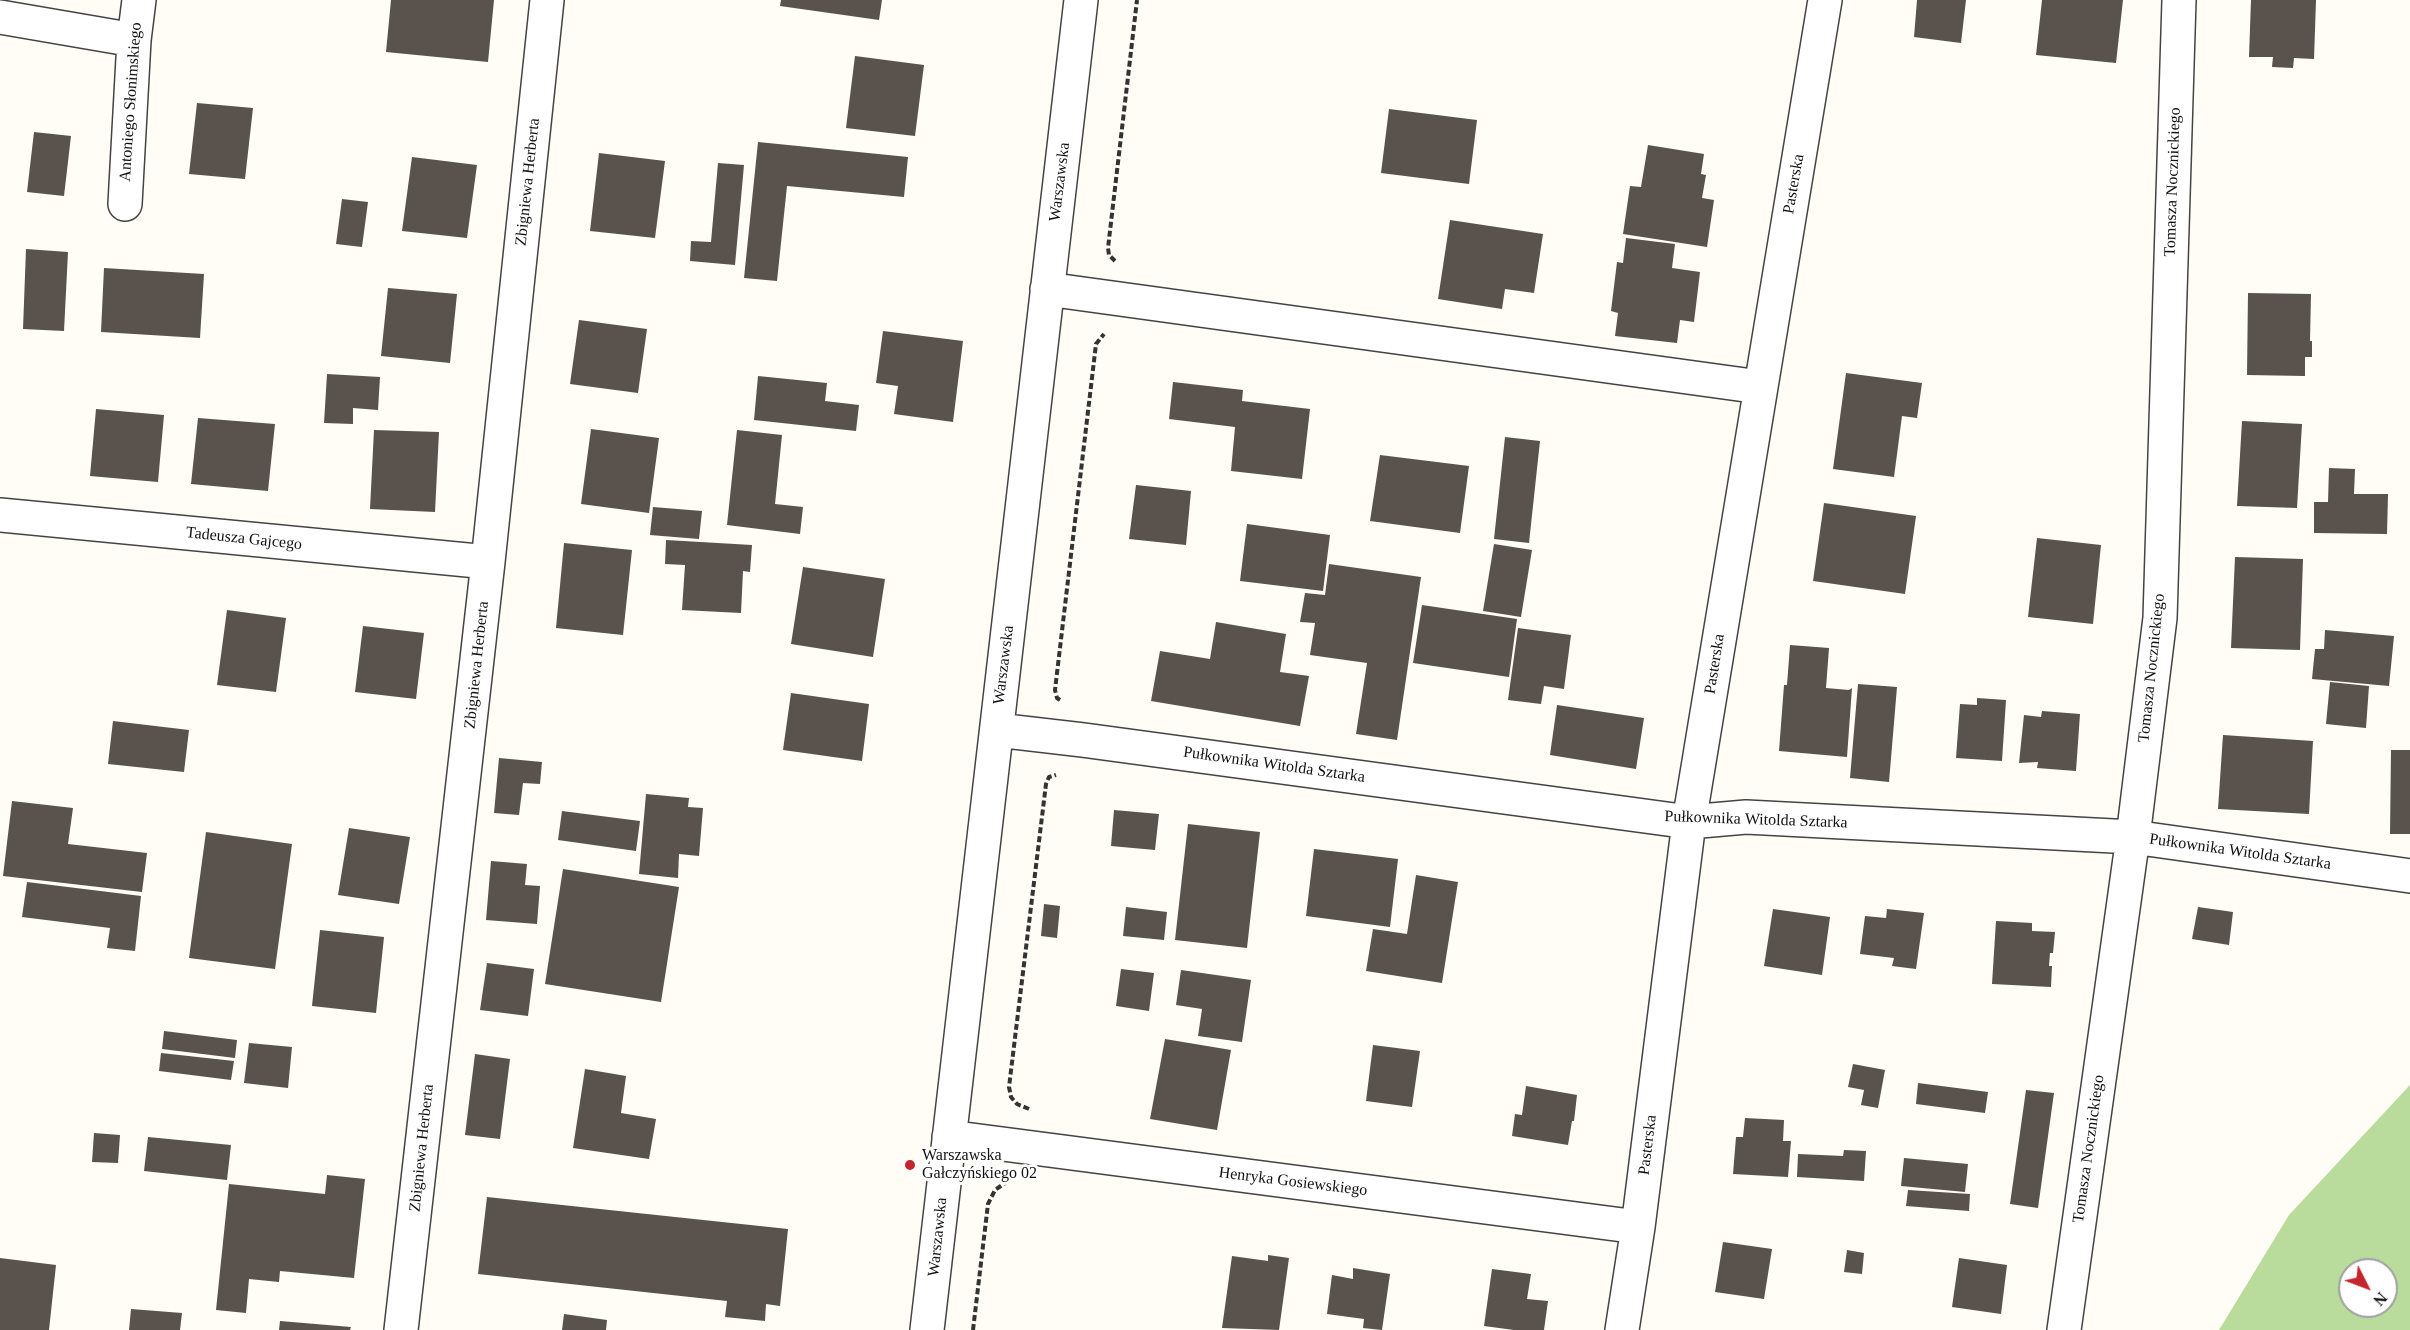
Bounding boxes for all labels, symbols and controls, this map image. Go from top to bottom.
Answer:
street label: Antoniego Słonimskiego [116,22,146,182]
street label: Tomasza Nocznickiego [2161,107,2185,257]
street label: Zbigniewa Herberta [512,117,544,247]
street label: Warszawska [1046,141,1074,223]
street label: Pasterska [1779,153,1809,215]
street label: Tadeusza Gajcego [185,523,303,555]
street label: Tomasza Nocznickiego [2135,593,2169,743]
street label: Zbigniewa Herberta [461,600,493,730]
street label: Warszawska [990,624,1018,706]
street label: Pasterska [1701,633,1729,695]
street label: Pułkownika Witolda Sztarka [1182,743,1366,787]
street label: Pułkownika Witolda Sztarka [1664,807,1848,833]
street label: Pułkownika Witolda Sztarka [2148,830,2332,874]
street label: Tomasza Nocznickiego [2069,1074,2109,1224]
street label: Zbigniewa Herberta [406,1083,438,1213]
street label: Pasterska [1635,1114,1661,1176]
place label: Warszawska Gałczyńskiego 02 [922,1146,1037,1184]
marker: Warszawska Gałczyńskiego 02 [903,1158,917,1172]
street label: Henryka Gosiewskiego [1218,1163,1368,1201]
street label: Warszawska [924,1196,952,1278]
north arrow [2338,1258,2398,1318]
text: N [2370,1289,2390,1309]

